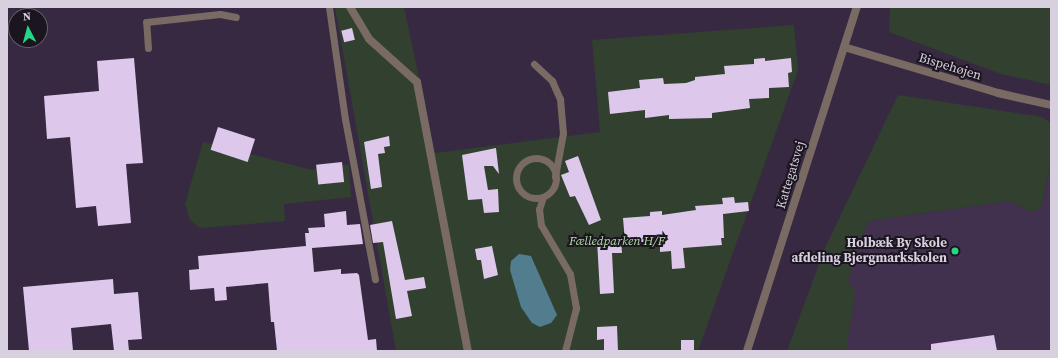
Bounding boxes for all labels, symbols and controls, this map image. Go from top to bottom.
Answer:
north arrow [8,8,48,48]
text: N [22,9,32,24]
street label: Bispehøjen [917,50,983,84]
street label: Kattegatsvej [773,139,809,211]
park label: Fælledparken H/F [569,233,665,249]
place label: Holbæk By Skole afdeling Bjergmarkskolen [791,236,947,267]
marker: Holbæk By Skole afdeling Bjergmarkskolen [950,246,960,256]

